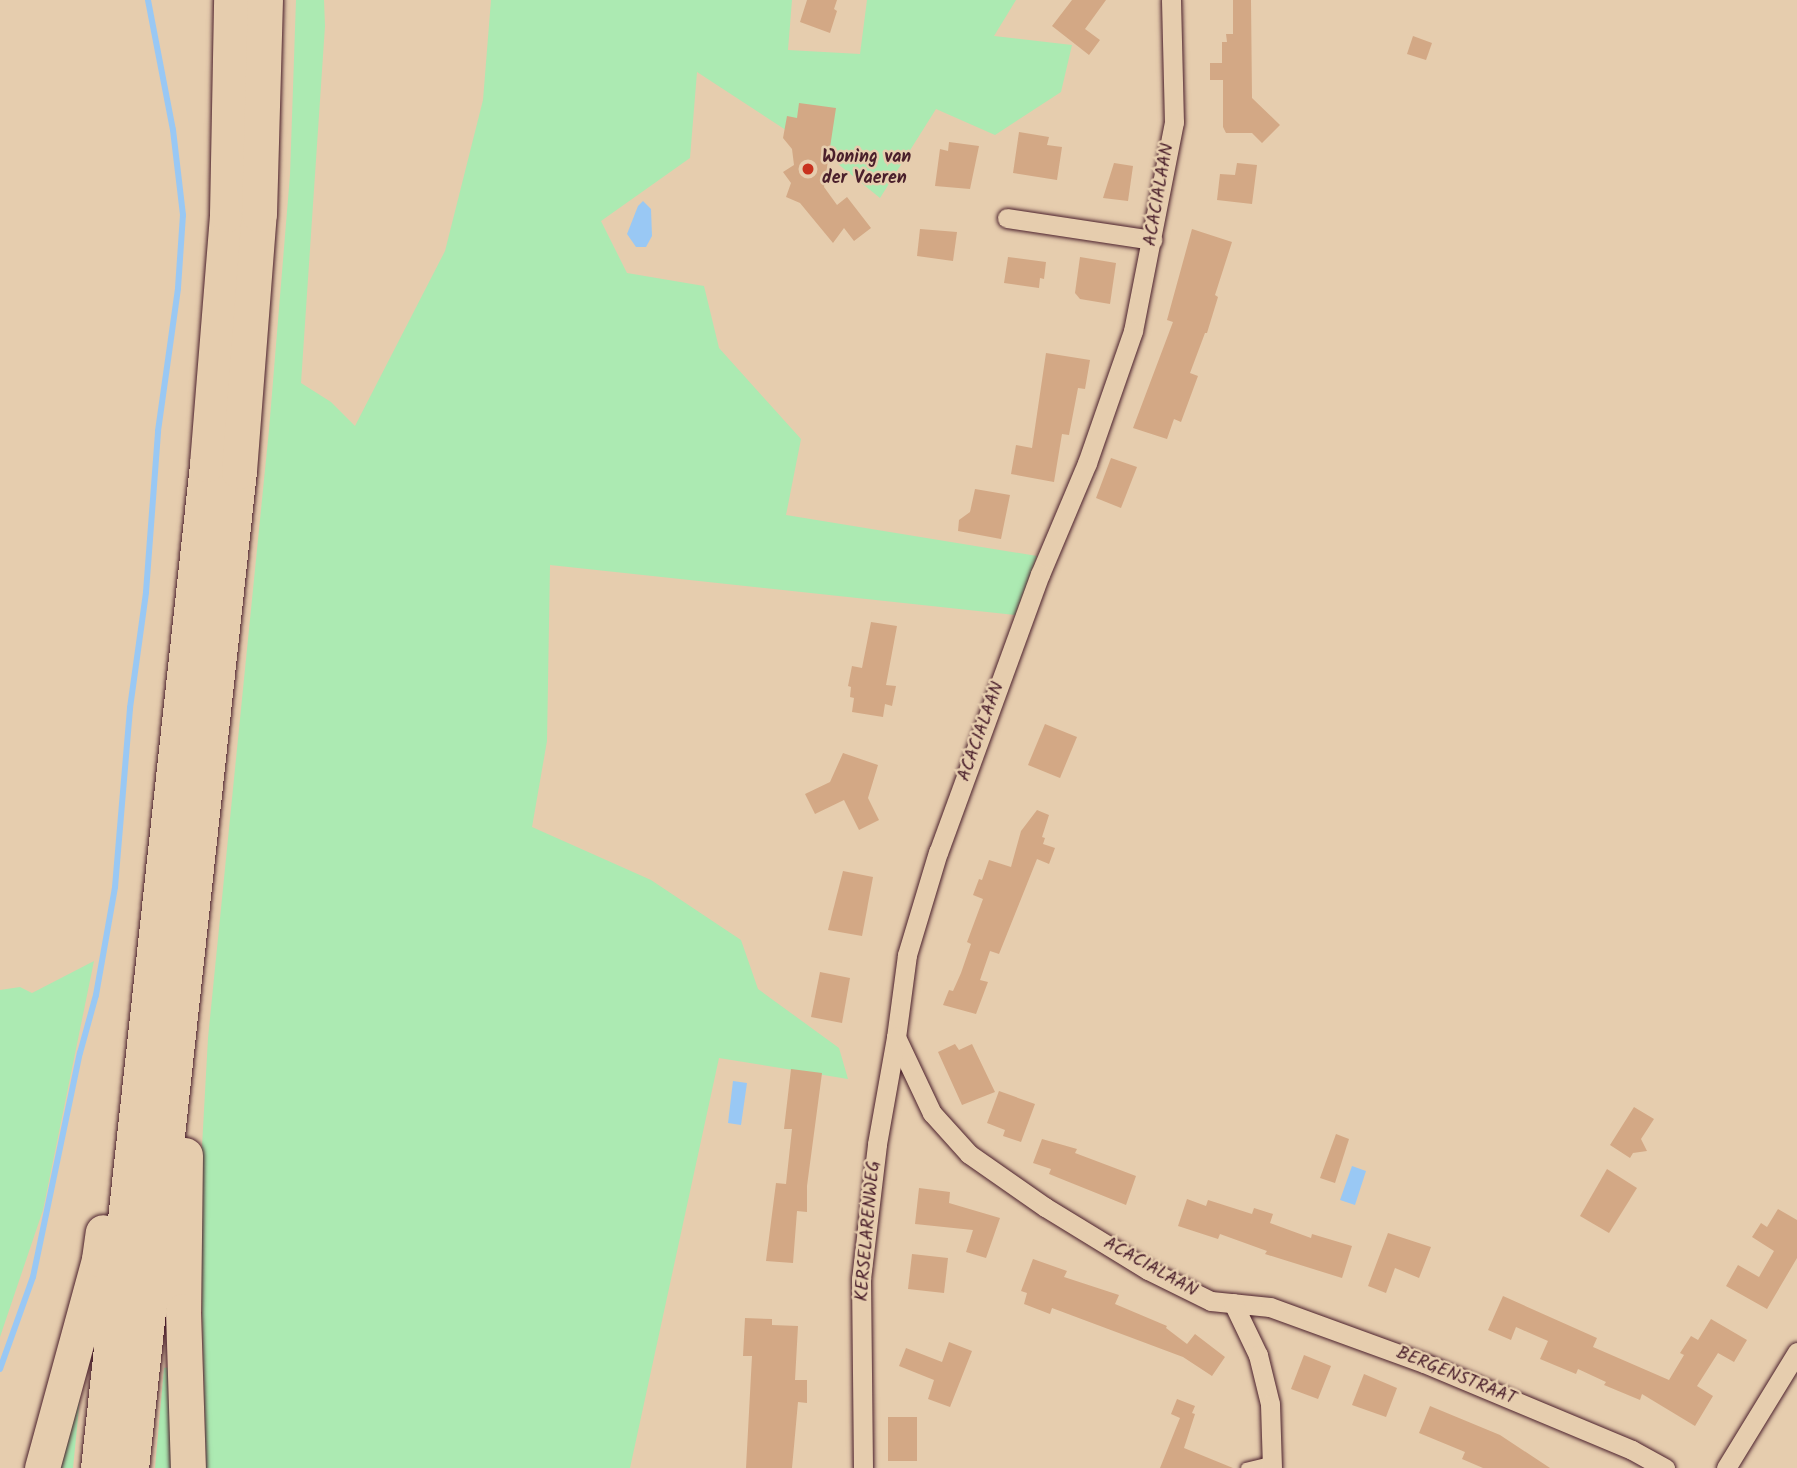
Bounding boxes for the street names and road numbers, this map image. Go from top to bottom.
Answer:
street label: ACACIALAAN [1140,142,1180,248]
street label: ACACIALAAN [954,679,1010,785]
street label: KERSELARENWEG [852,1160,886,1302]
street label: ACACIALAAN [1099,1233,1201,1303]
street label: BERGENSTRAAT [1393,1343,1519,1411]

